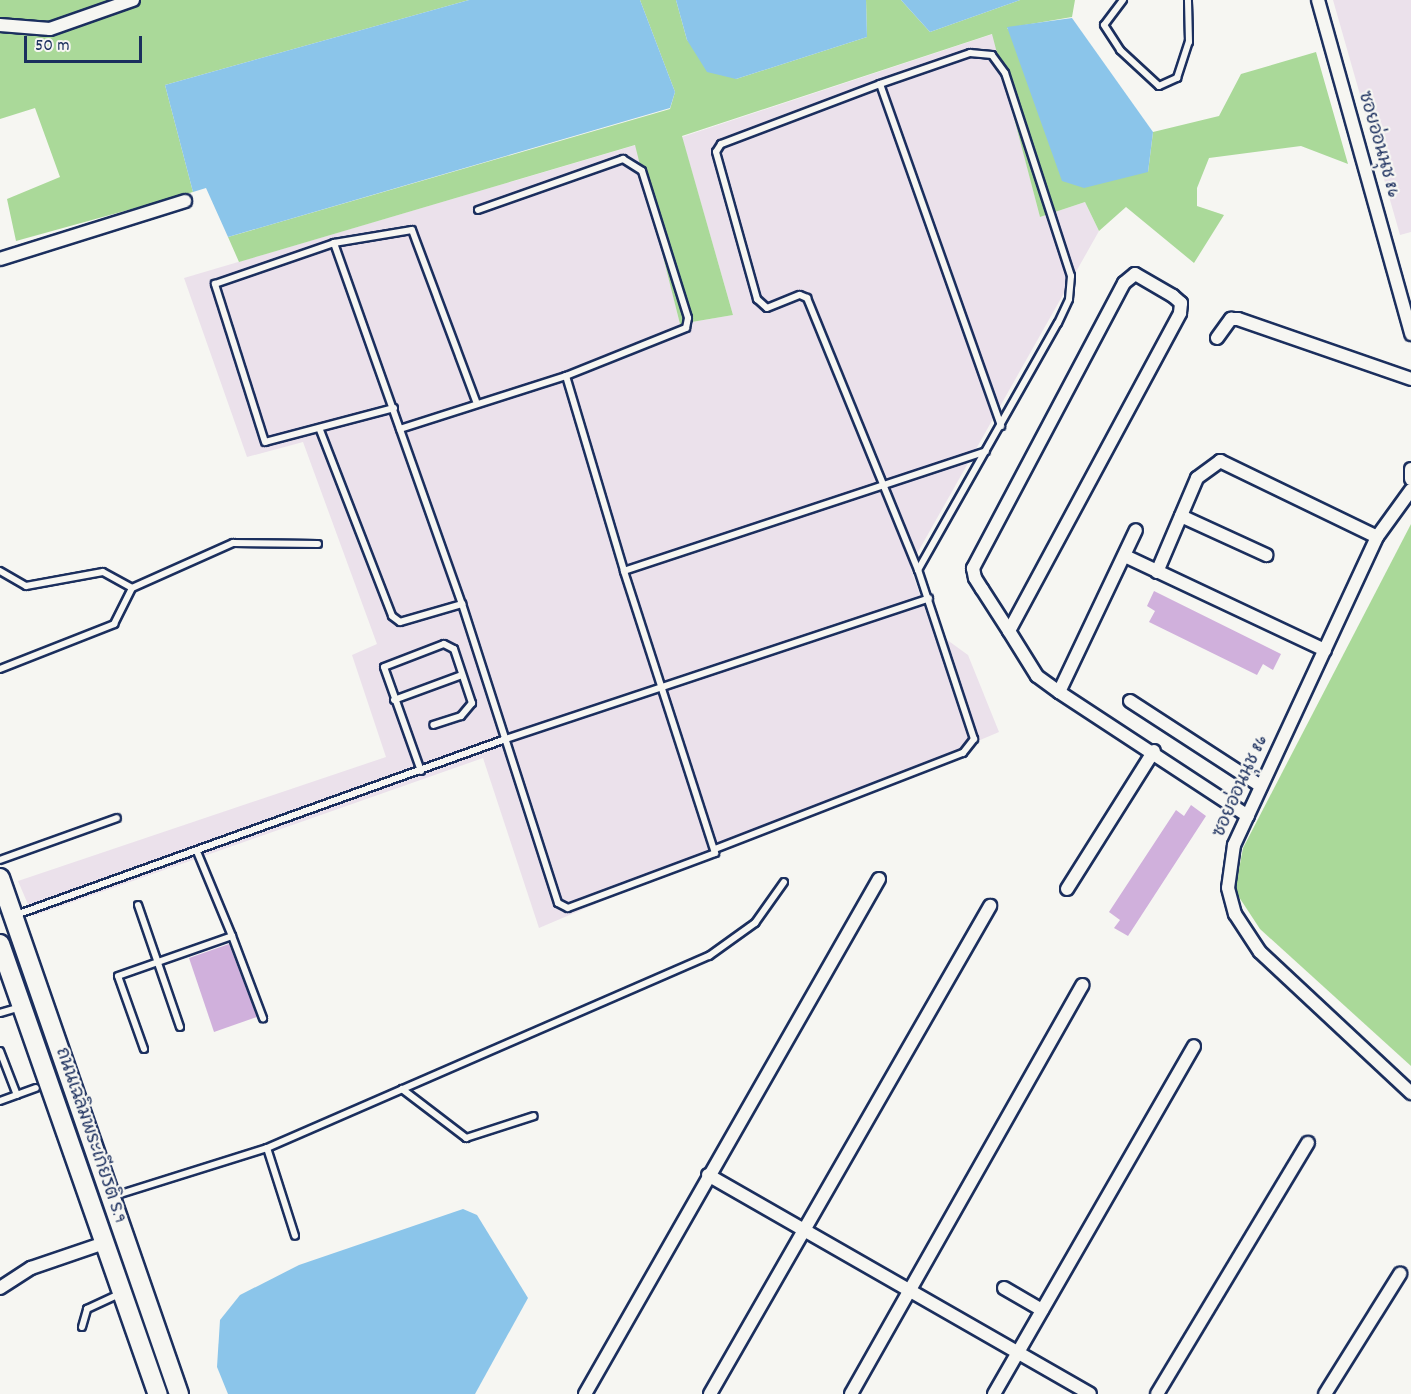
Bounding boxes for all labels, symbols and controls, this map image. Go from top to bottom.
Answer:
scale bar [27,24,146,62]
text: 50 m [35,34,70,59]
street label: ซอยอ่อนนุช 86 [1352,89,1402,201]
street label: ซอยอ่อนนุช 86 [1210,733,1274,841]
street label: ถนนเฉลิมพระเกียรติ ร.9 [49,1045,129,1227]

